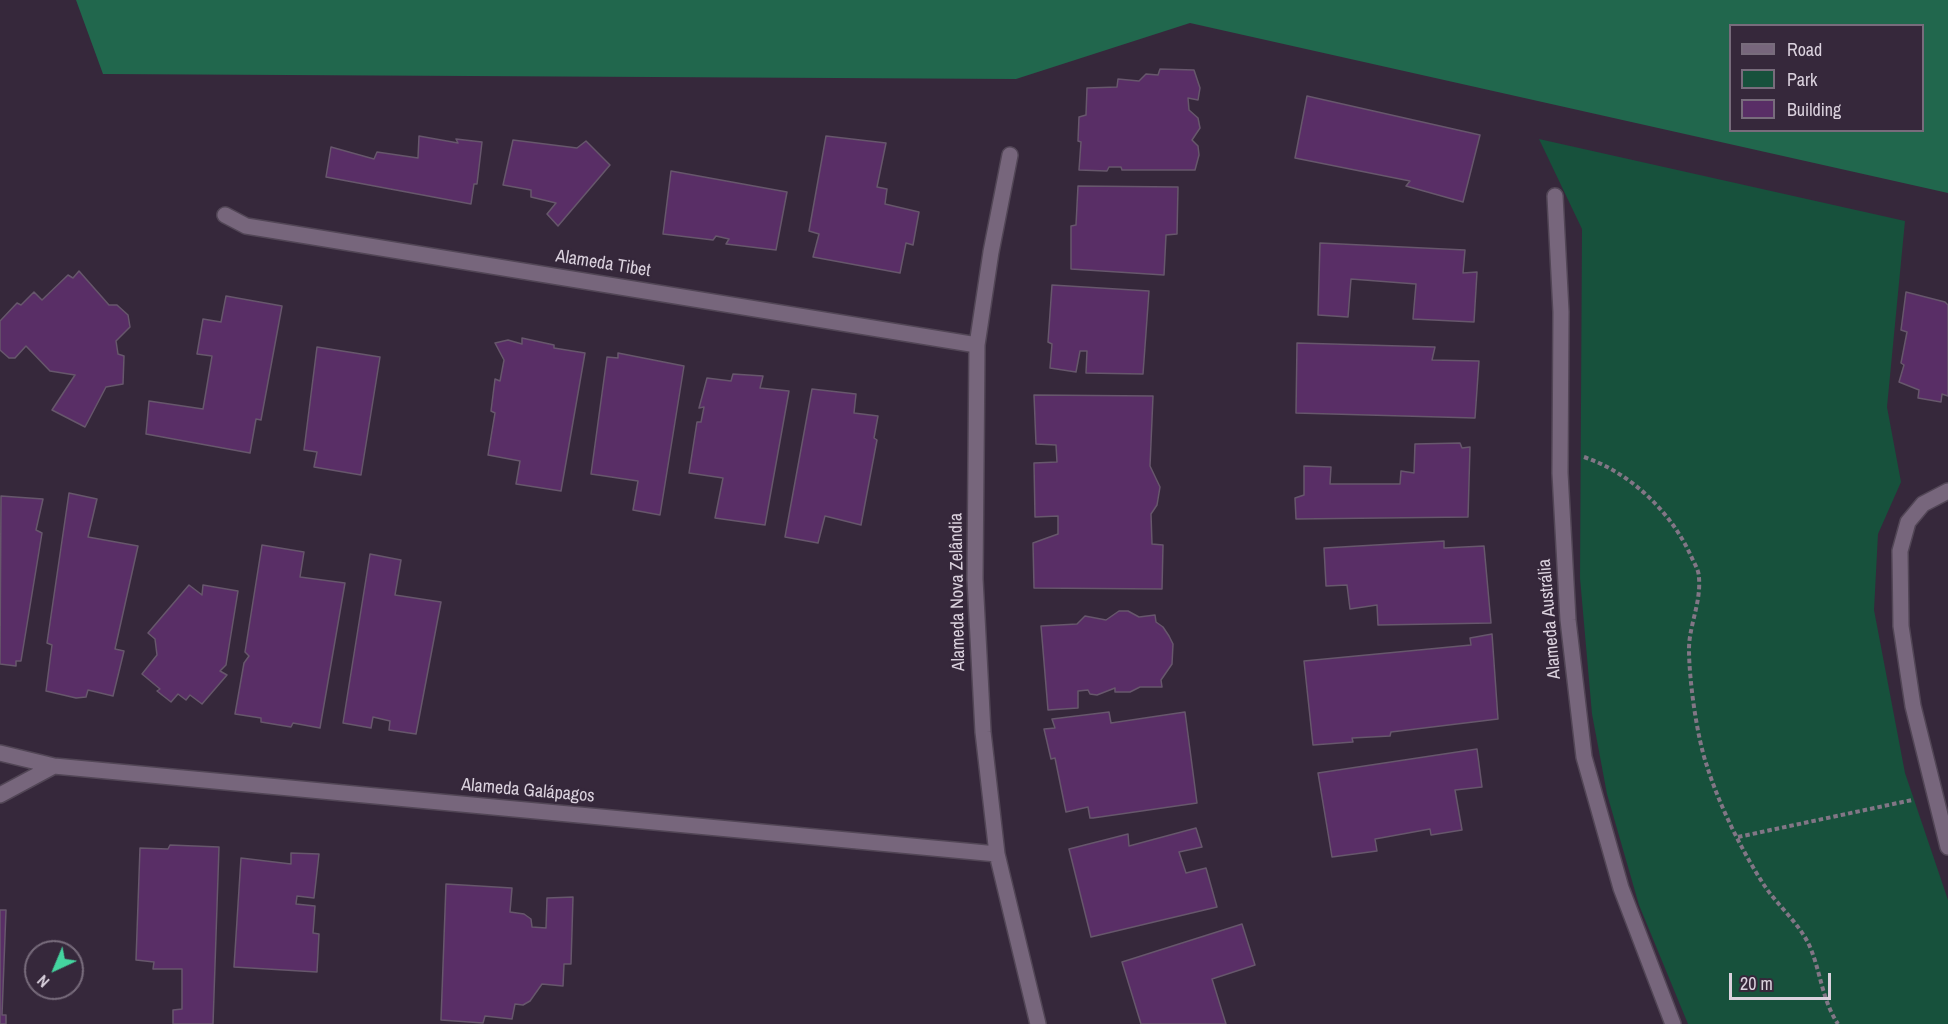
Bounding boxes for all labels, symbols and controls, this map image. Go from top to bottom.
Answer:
legend [1729,24,1924,132]
text: Road [1787,37,1822,62]
text: Park [1787,67,1817,92]
text: Building [1787,97,1841,122]
street label: Alameda Tibet [554,246,652,282]
street label: Alameda Nova Zelândia [946,513,970,671]
street label: Alameda Austrália [1534,558,1566,680]
street label: Alameda Galápagos [460,774,596,808]
north arrow [24,940,84,1000]
scale bar [1732,961,1834,999]
text: N [32,970,54,993]
text: 20 m [1740,971,1773,996]

